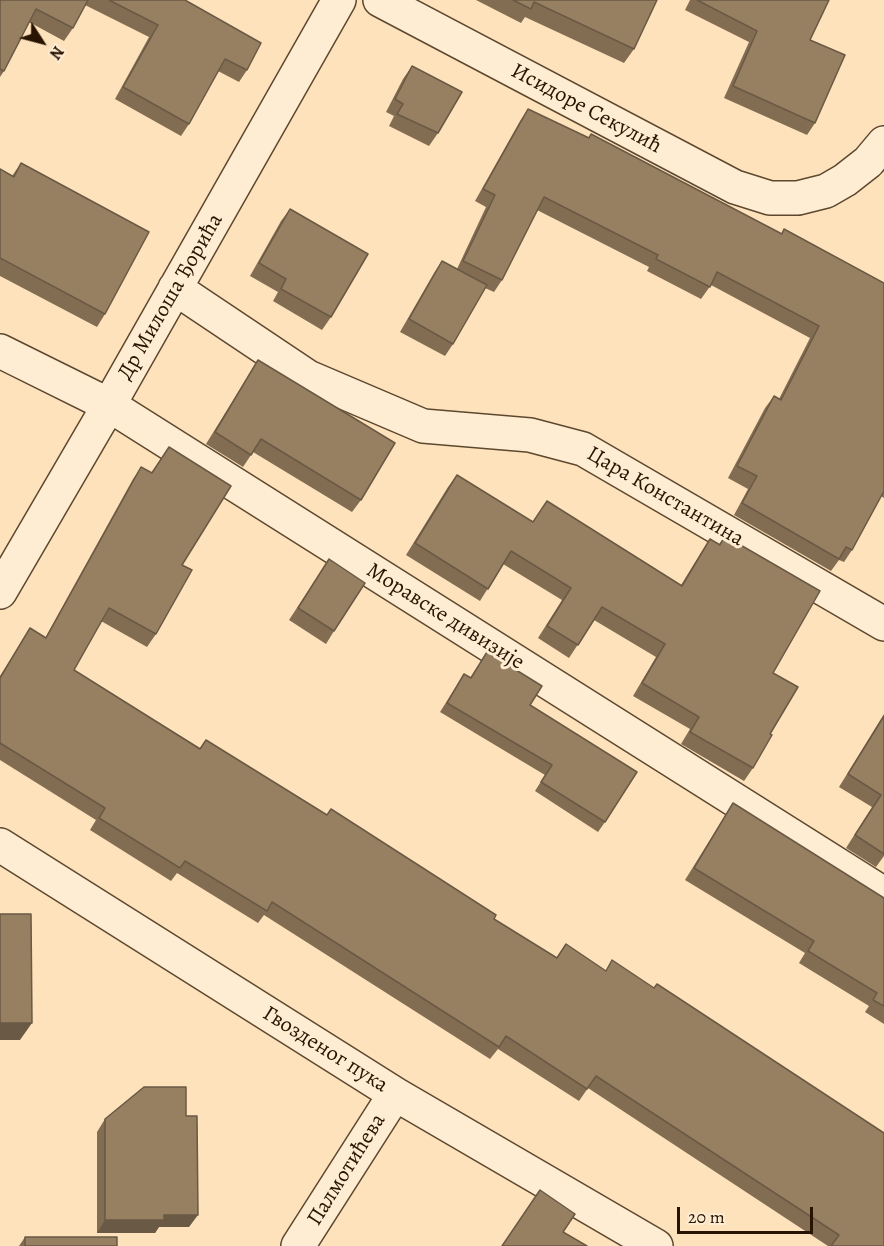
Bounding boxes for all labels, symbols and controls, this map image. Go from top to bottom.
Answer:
north arrow [12,12,72,72]
text: N [44,41,69,64]
street label: Исидоре Секулић [506,58,666,160]
street label: Др Милоша Ђорића [113,209,229,385]
street label: Цара Константина [582,441,748,553]
street label: Моравске дивизије [361,558,529,676]
street label: Гвозденог пука [257,1001,393,1099]
street label: Палмотићева [302,1109,392,1231]
scale bar [680,1195,816,1233]
text: 20 m [688,1205,725,1229]

